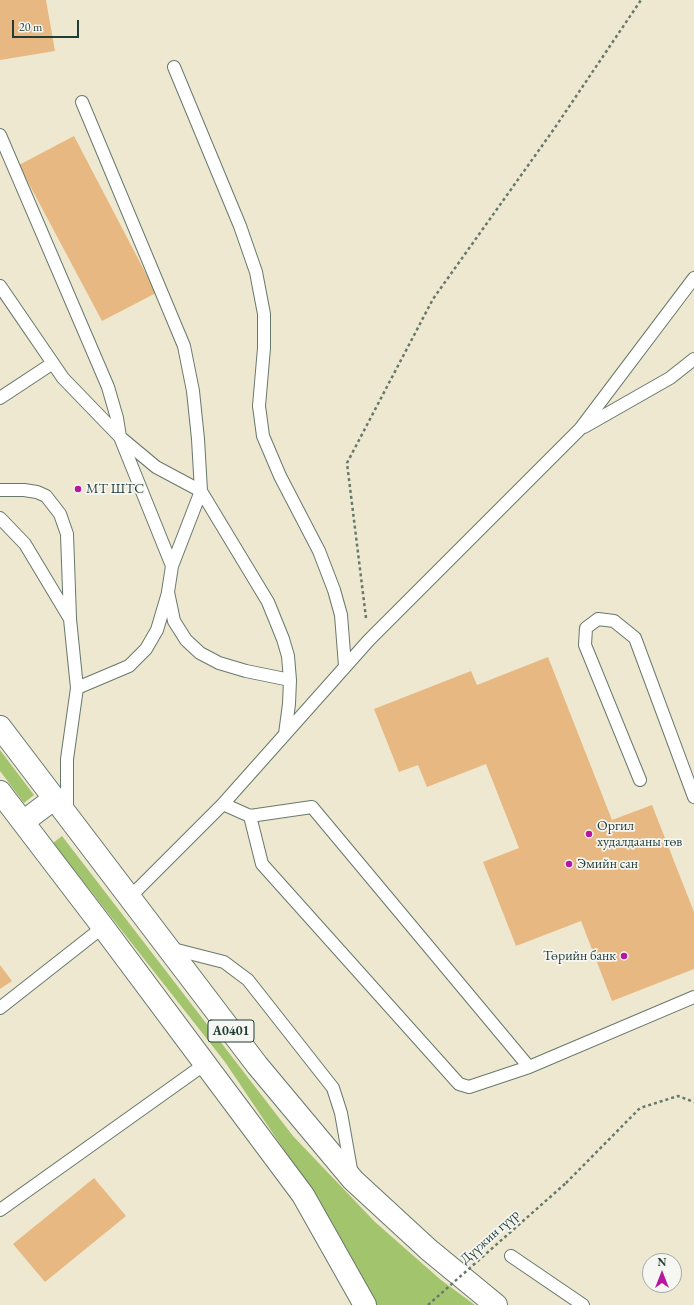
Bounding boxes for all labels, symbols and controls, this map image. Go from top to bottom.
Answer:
scale bar [14,12,81,38]
text: 20 m [19,19,42,35]
place label: МТ ШТС [86,481,144,497]
marker: МТ ШТС [73,484,83,494]
place label: Оргил худалдааны төв [597,818,682,850]
marker: Оргил худалдааны төв [584,829,594,839]
place label: Эмийн сан [577,856,638,872]
marker: Эмийн сан [564,859,574,869]
place label: Төрийн банк [543,948,616,964]
marker: Төрийн банк [619,951,629,961]
road number: A0401 [208,1020,254,1042]
street label: Дүүжин гүүр [457,1206,523,1268]
north arrow [642,1253,682,1293]
text: N [658,1255,666,1269]

